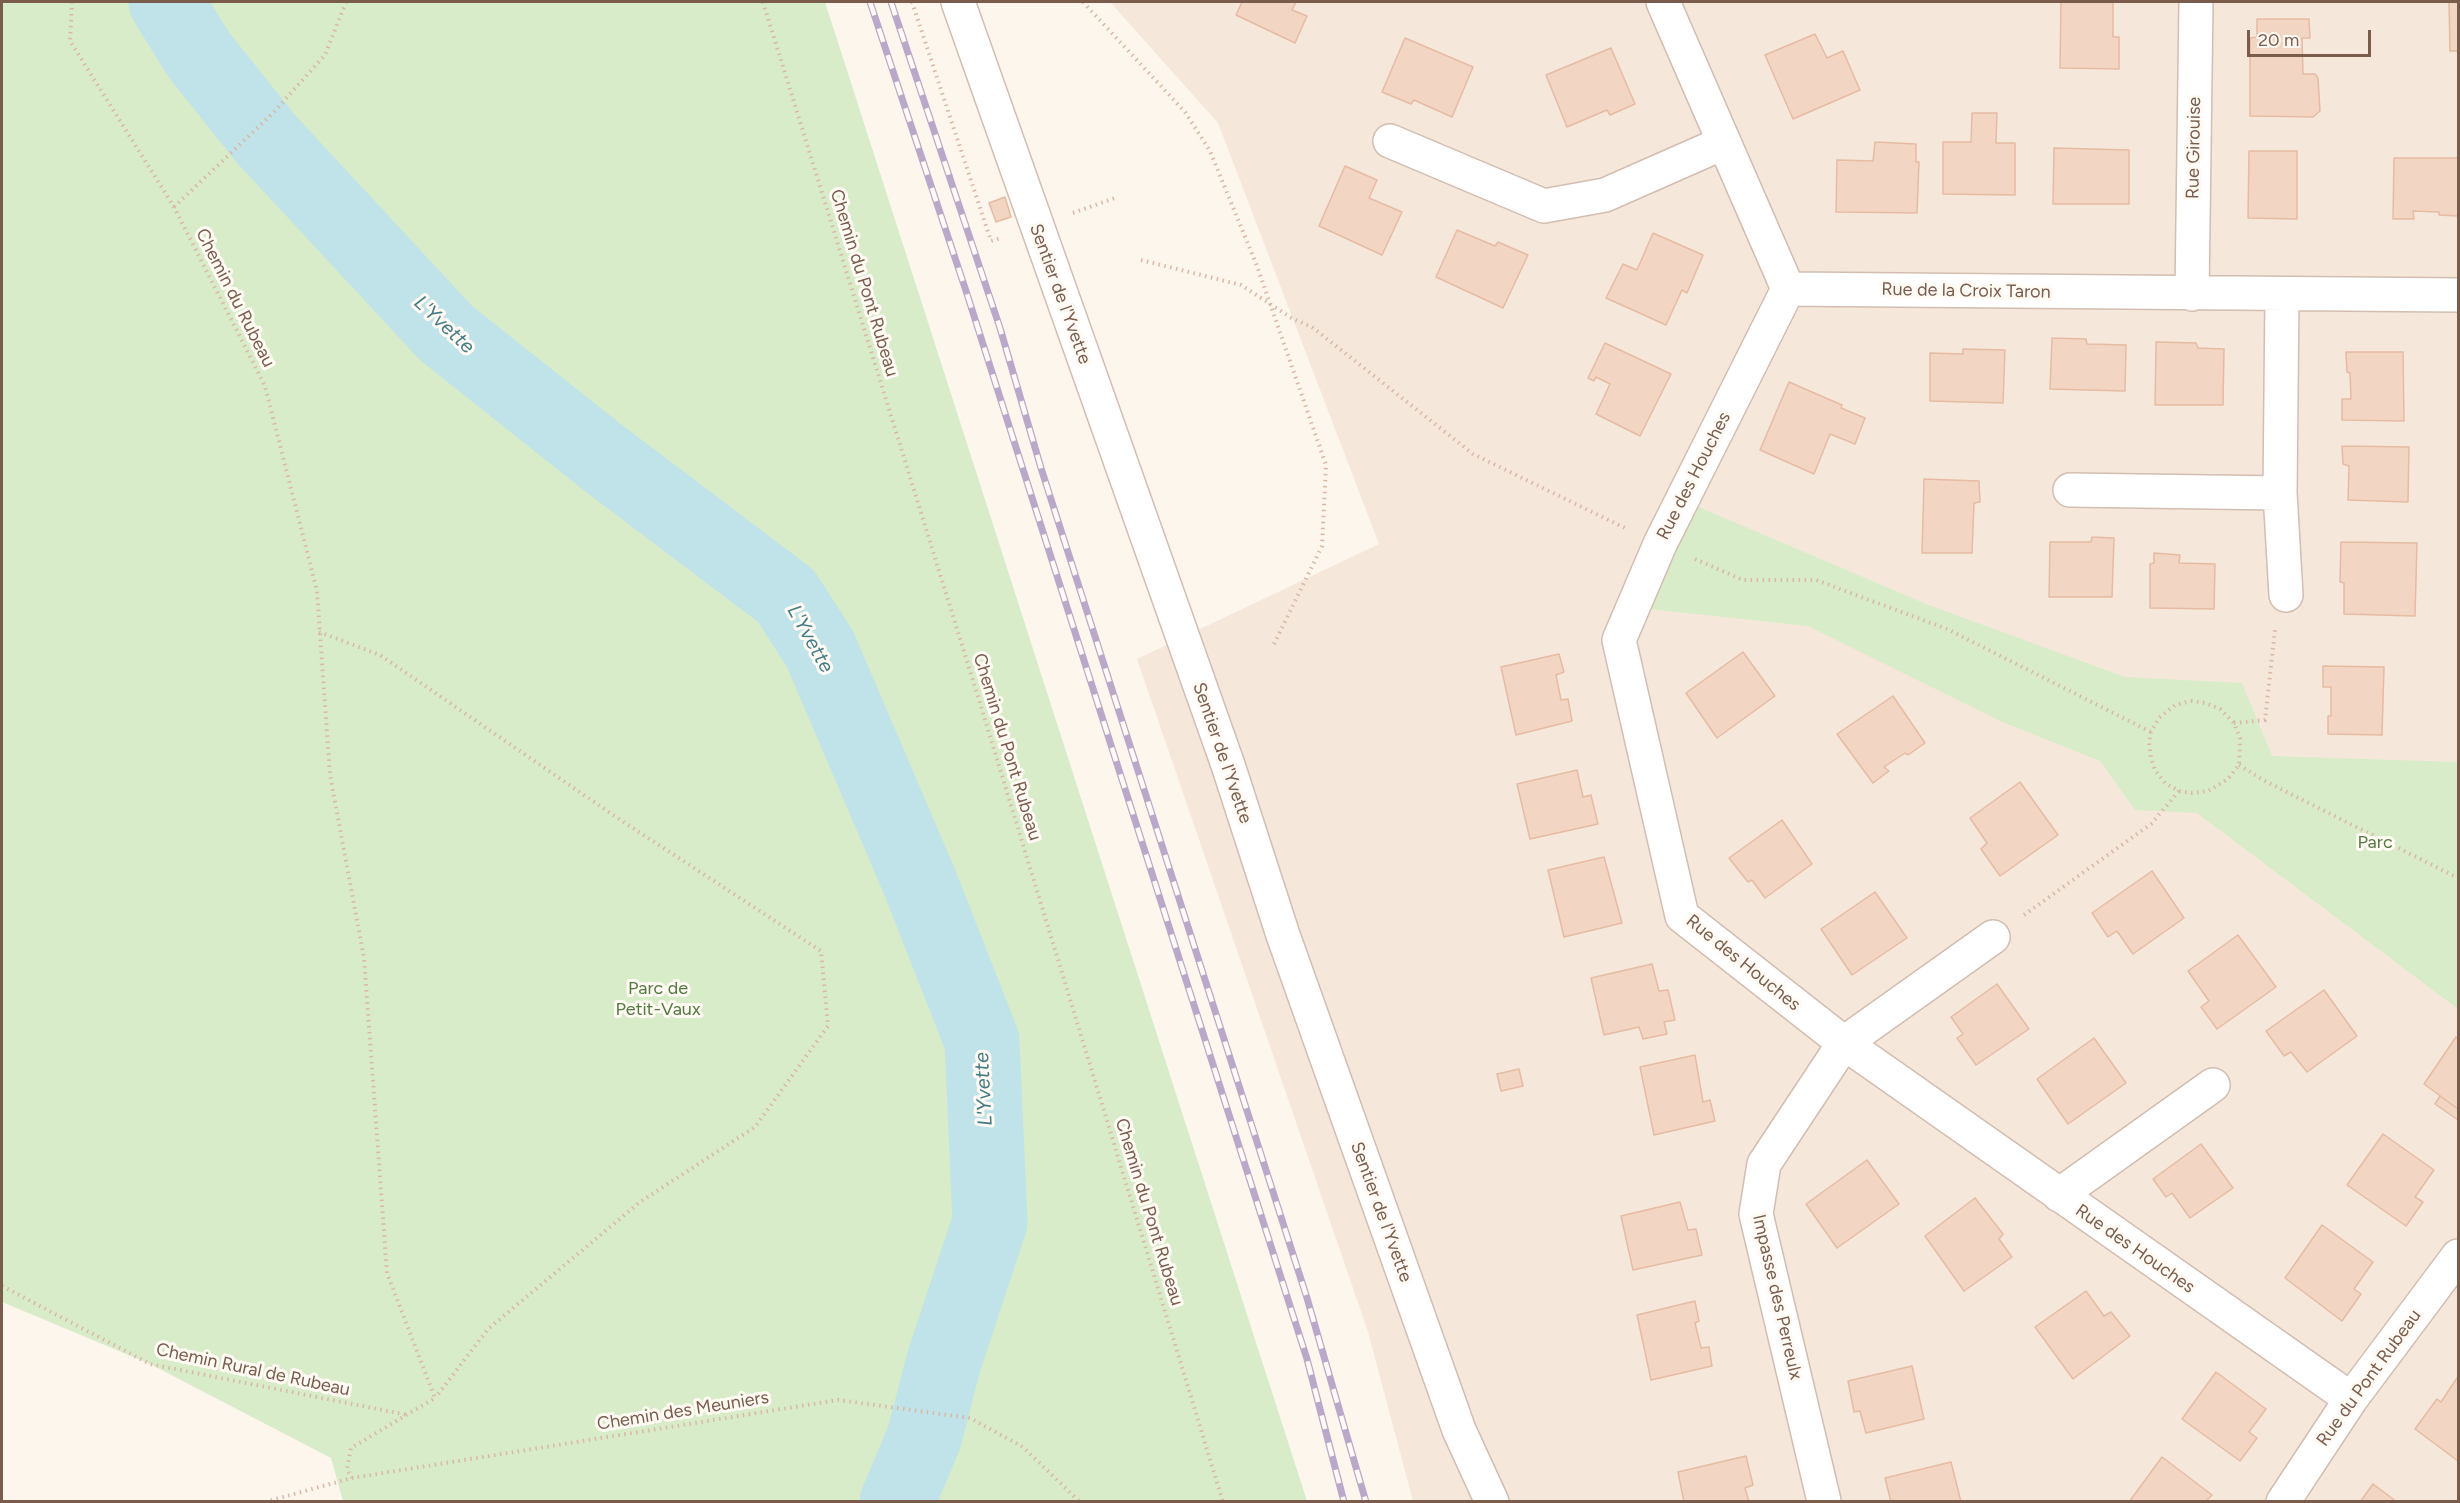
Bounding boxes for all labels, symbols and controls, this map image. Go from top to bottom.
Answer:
scale bar [2250,18,2374,56]
text: 20 m [2258,29,2299,51]
street label: Rue Girouise [2182,97,2206,199]
street label: Chemin du Pont Rubeau [825,187,903,379]
street label: Sentier de l'Yvette [1025,221,1095,367]
street label: Chemin du Rubeau [191,225,279,371]
street label: Rue de la Croix Taron [1881,279,2051,303]
water label: L'Yvette [409,291,479,359]
street label: Rue des Houches [1652,408,1736,544]
water label: L'Yvette [782,601,838,677]
street label: Chemin du Pont Rubeau [968,651,1046,843]
street label: Sentier de l'Yvette [1188,680,1256,826]
park label: Parc [2357,832,2393,854]
street label: Rue des Houches [1681,910,1805,1016]
park label: Parc de Petit-Vaux [616,978,700,1020]
water label: L'Yvette [970,1052,998,1126]
street label: Chemin du Pont Rubeau [1110,1116,1188,1308]
street label: Sentier de l'Yvette [1346,1139,1416,1285]
street label: Rue des Houches [2071,1200,2199,1298]
street label: Impasse des Perreulx [1747,1212,1807,1382]
street label: Rue du Pont Rubeau [2312,1306,2426,1450]
street label: Chemin Rural de Rubeau [154,1339,352,1401]
street label: Chemin des Meuniers [596,1387,770,1435]

